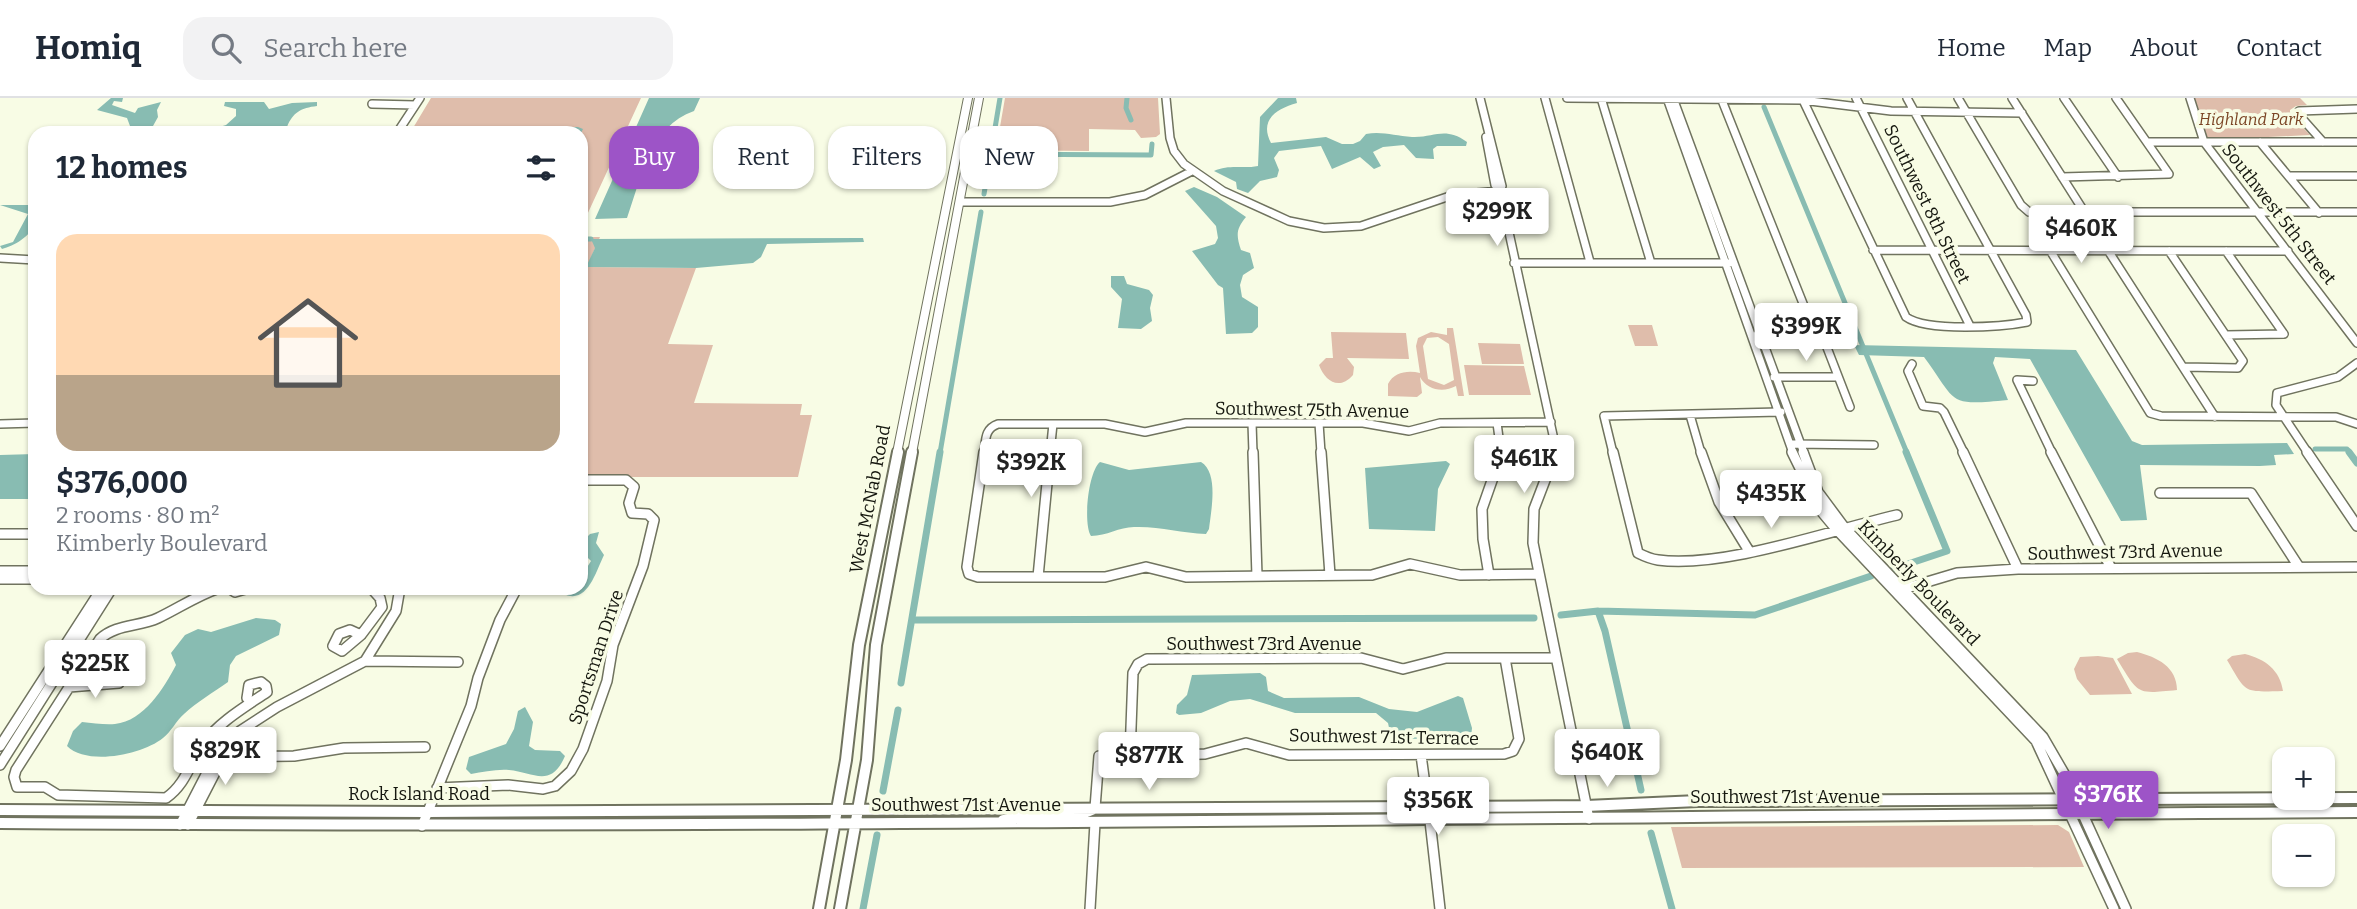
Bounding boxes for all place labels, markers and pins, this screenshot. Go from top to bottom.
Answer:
pin: $299K [1448,188,1546,248]
pin: $460K [2032,206,2130,265]
pin: $399K [1757,303,1855,363]
pin: $461K [1475,436,1573,495]
pin: $392K [982,440,1080,499]
pin: $435K [1722,470,1820,530]
pin: $225K [46,640,144,700]
pin: $829K [176,728,274,787]
pin: $640K [1558,730,1656,789]
pin: $877K [1100,732,1198,792]
pin: $376K [2059,772,2157,831]
pin: $356K [1389,778,1487,837]

